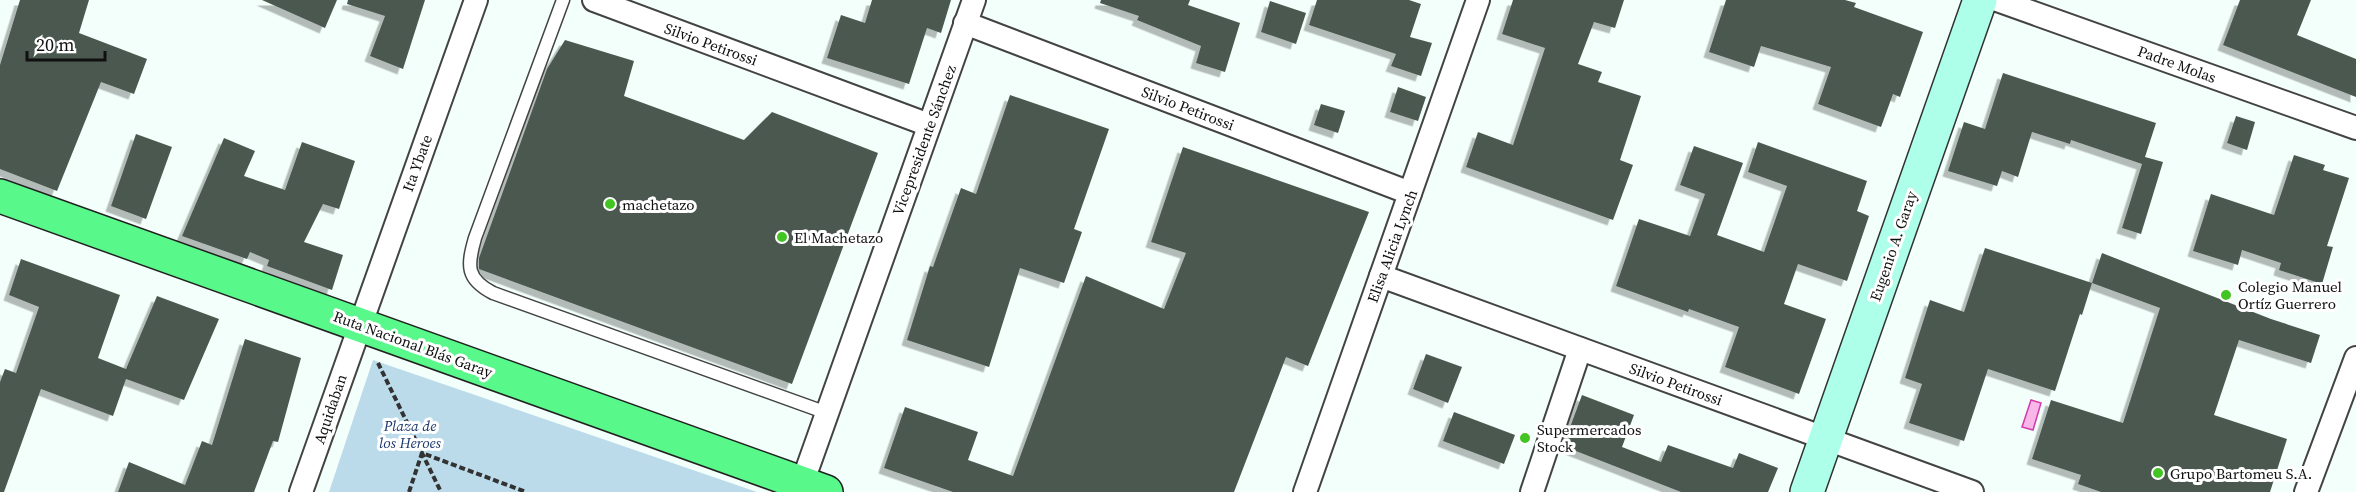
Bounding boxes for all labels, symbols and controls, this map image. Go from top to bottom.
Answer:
street label: Silvio Petirossi [662,17,760,71]
scale bar [27,24,105,62]
text: 20 m [36,32,74,57]
street label: Padre Molas [2135,40,2219,88]
street label: Vicepresidente Sánchez [887,62,961,218]
street label: Silvio Petirossi [1139,81,1237,135]
street label: Ita Ybate [397,131,437,194]
street label: Elisa Alicia Lynch [1362,187,1422,305]
street label: Eugenio A. Garay [1864,188,1922,304]
place label: machetazo [622,194,695,215]
marker: machetazo [603,197,617,211]
place label: El Machetazo [794,227,883,248]
marker: El Machetazo [775,230,789,244]
place label: Colegio Manuel Ortíz Guerrero [2238,276,2343,314]
marker: Colegio Manuel Ortíz Guerrero [2219,288,2233,302]
street label: Ruta Nacional Blás Garay [331,305,496,383]
street label: Silvio Petirossi [1627,357,1725,411]
street label: Aquidaban [308,371,352,447]
park label: Plaza de los Heroes [379,415,442,453]
place label: Supermercados Stock [1537,419,1641,457]
marker: Supermercados Stock [1518,431,1532,445]
place label: Grupo Bartomeu S.A. [2170,463,2312,484]
marker: Grupo Bartomeu S.A. [2151,466,2165,480]

